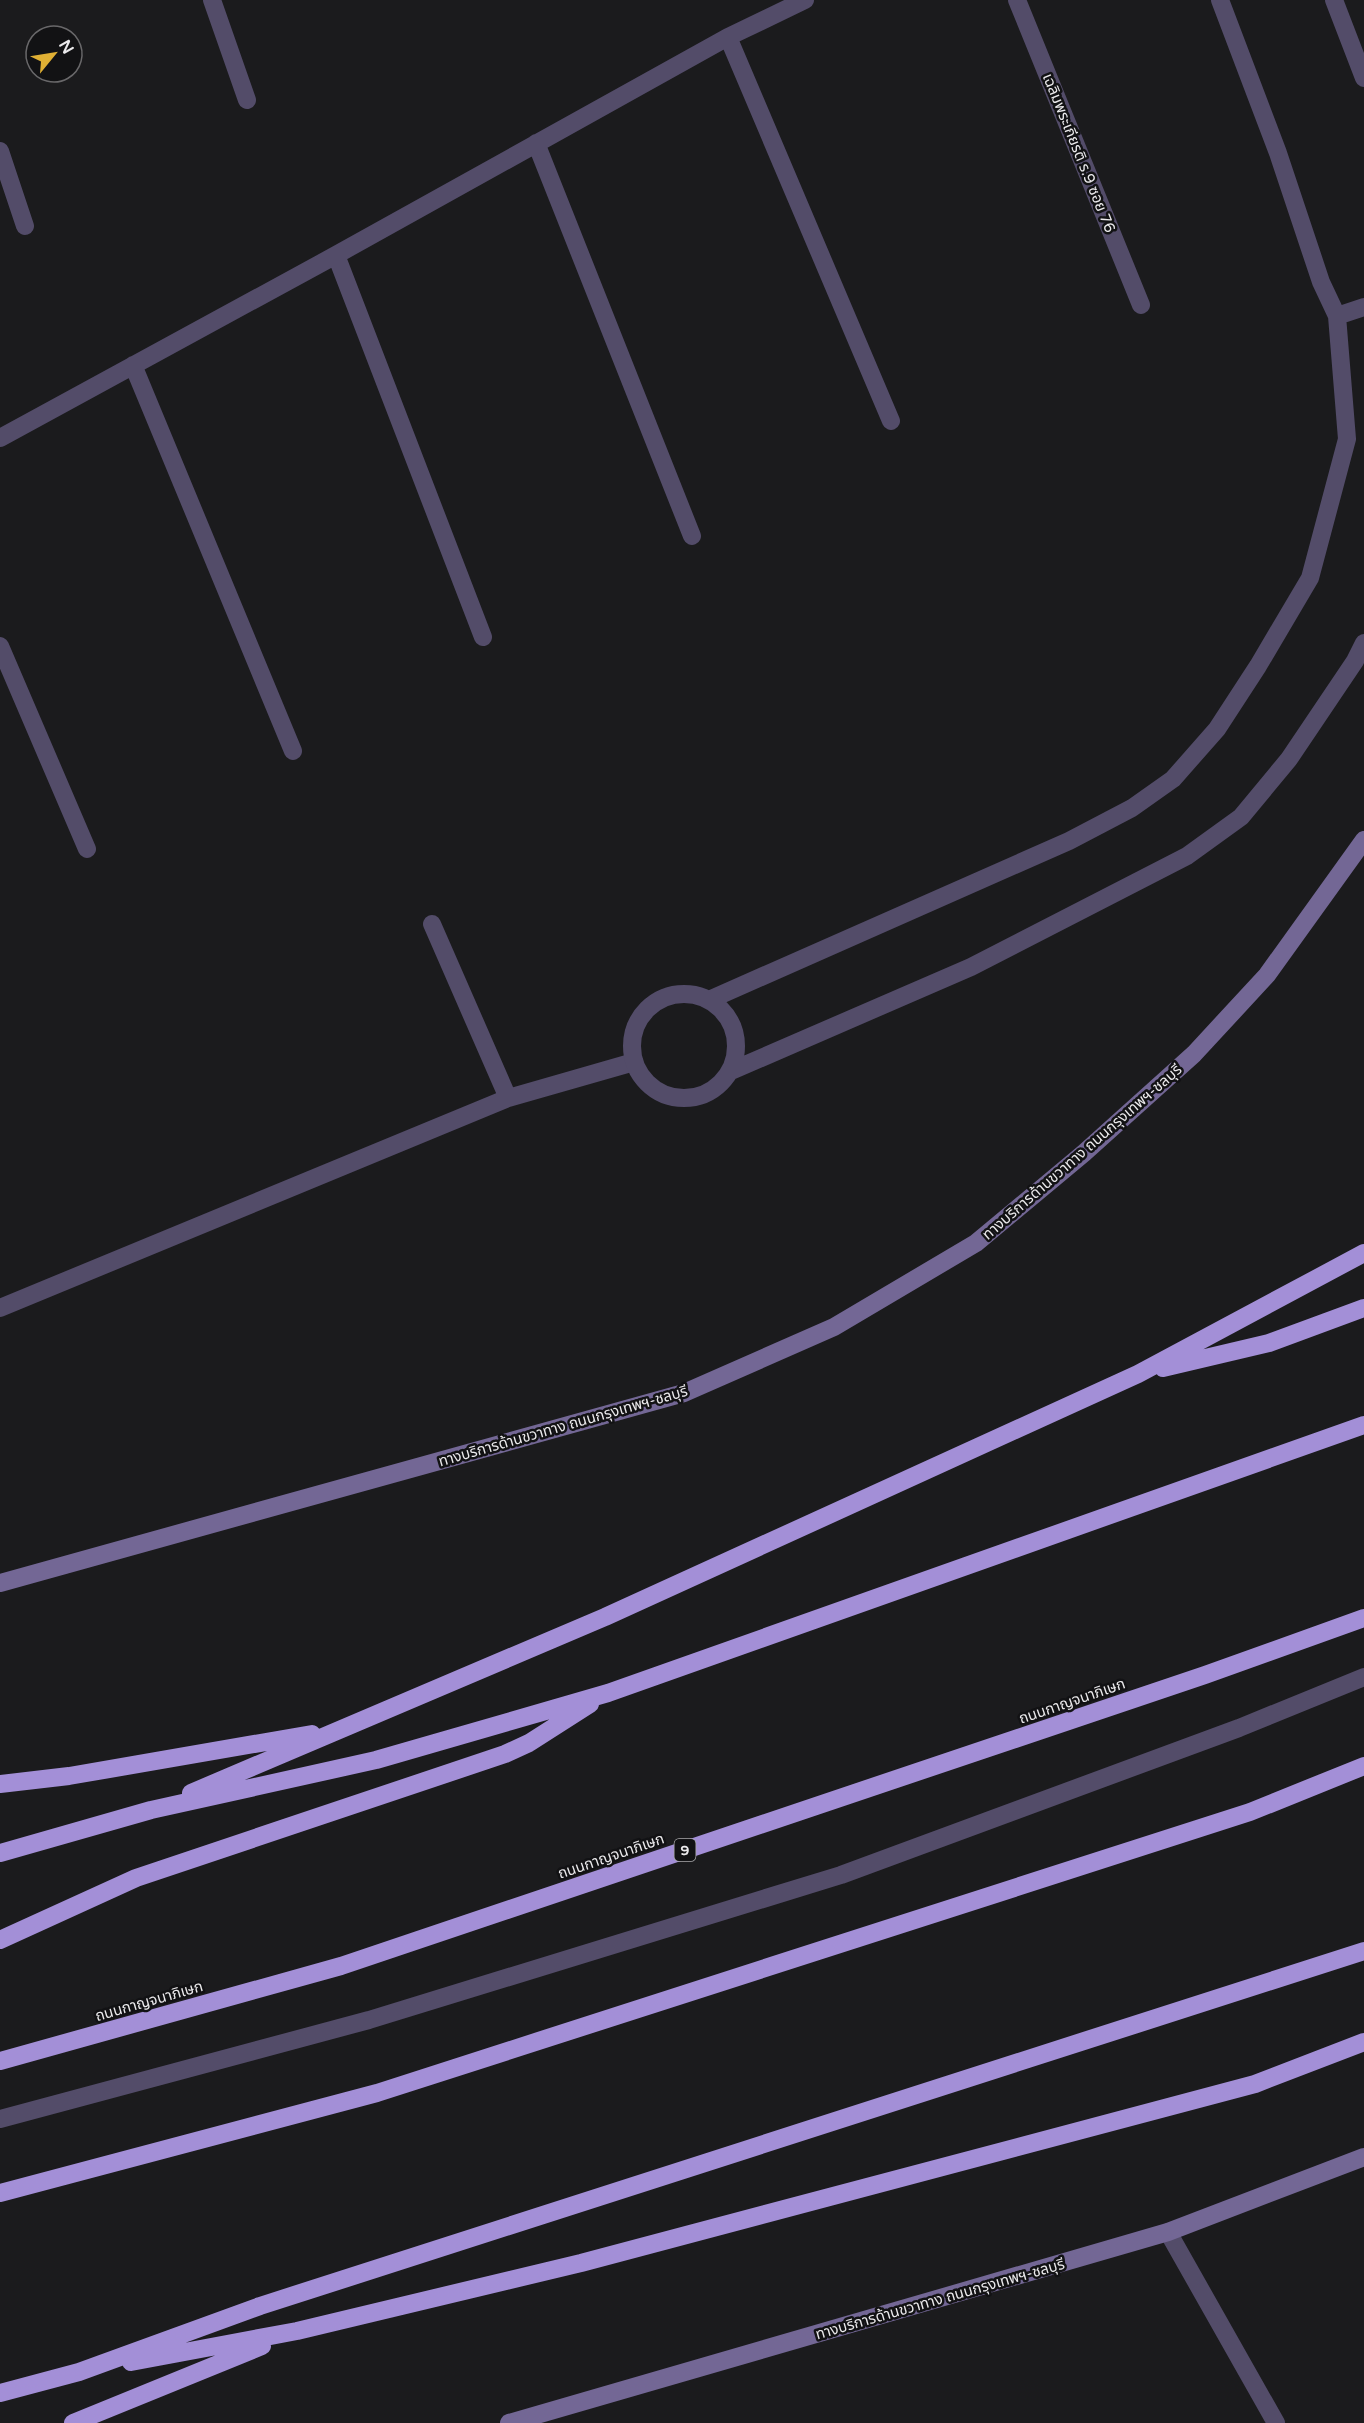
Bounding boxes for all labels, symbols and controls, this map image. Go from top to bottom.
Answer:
north arrow [24,24,84,84]
text: N [54,36,78,58]
street label: เฉลิมพระเกียรติ ร.9 ซอย 76 [1039,71,1119,235]
street label: ทางบริการด้านขวาทาง ถนนกรุงเทพฯ-ชลบุรี [979,1060,1185,1244]
street label: ทางบริการด้านขวาทาง ถนนกรุงเทพฯ-ชลบุรี [436,1382,690,1470]
street label: ถนนกาญจนาภิเษก [1016,1674,1128,1728]
street label: ถนนกาญจนาภิเษก [555,1829,667,1883]
road number: 9 [674,1839,696,1861]
street label: ถนนกาญจนาภิเษก [93,1977,205,2025]
street label: ทางบริการด้านขวาทาง ถนนกรุงเทพฯ-ชลบุรี [813,2255,1067,2343]

